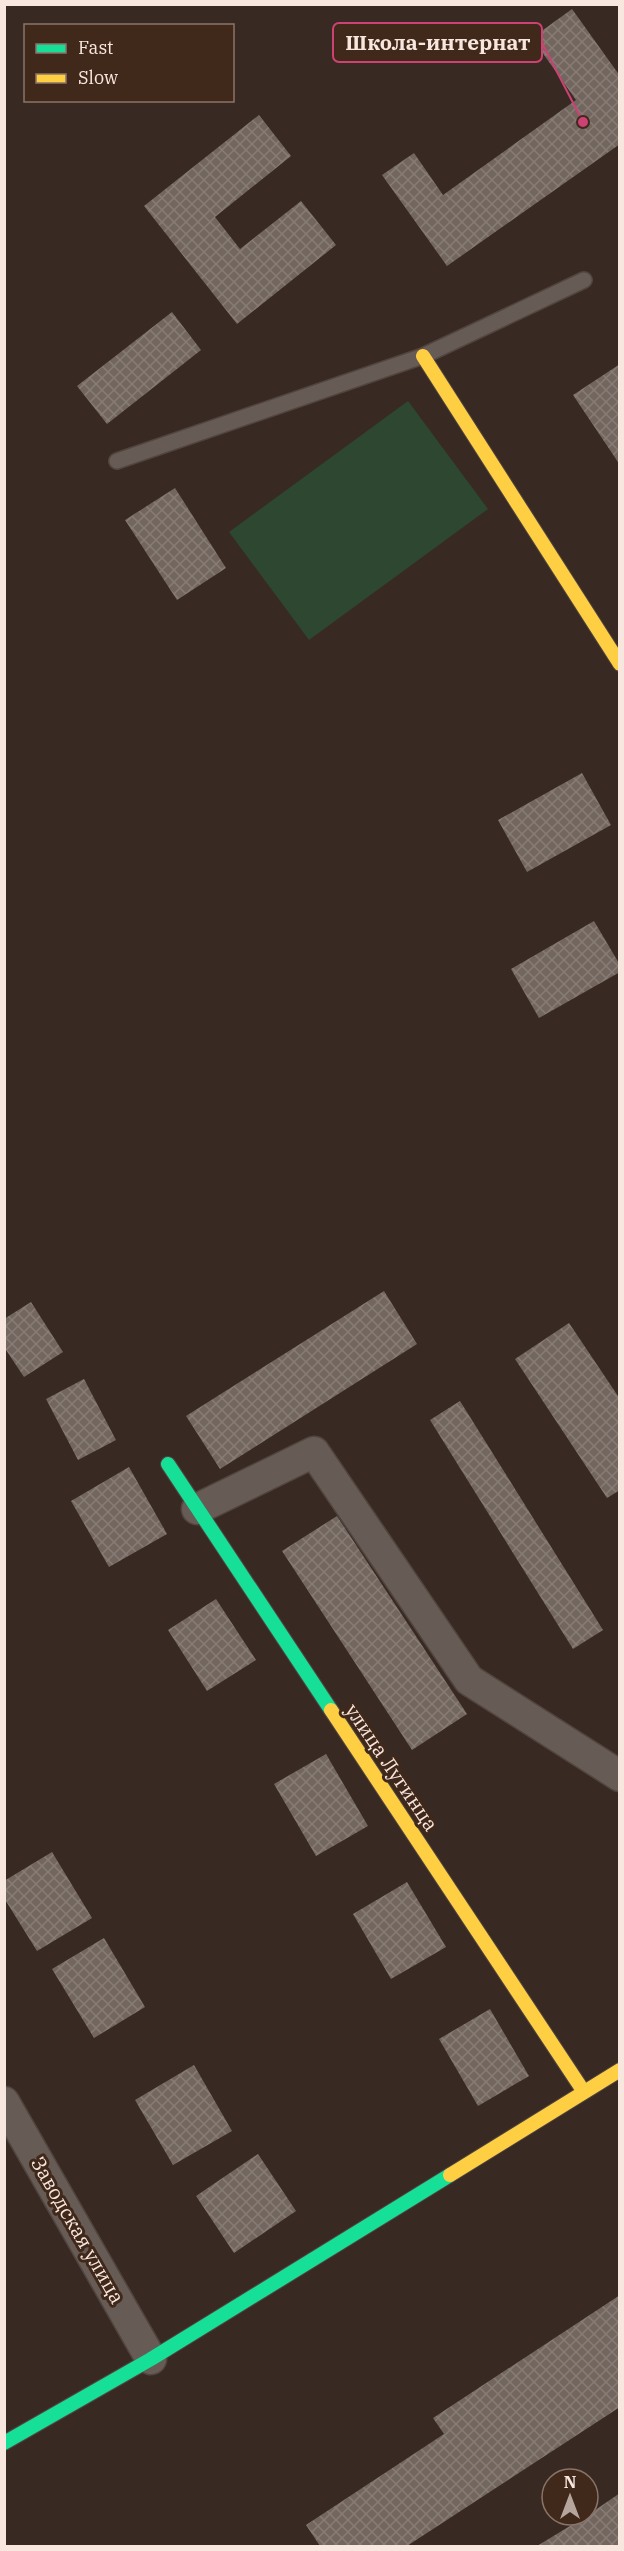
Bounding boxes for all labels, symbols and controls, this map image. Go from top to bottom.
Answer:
callout: Школа-интернат [333,23,542,62]
legend [24,24,234,102]
text: Школа-интернат [345,28,531,56]
text: Fast [78,36,113,59]
text: Slow [78,66,118,89]
street label: улица Лугинца [339,1698,445,1836]
street label: Заводская улица [25,2152,131,2308]
north arrow [540,2467,600,2527]
text: N [564,2472,576,2492]

